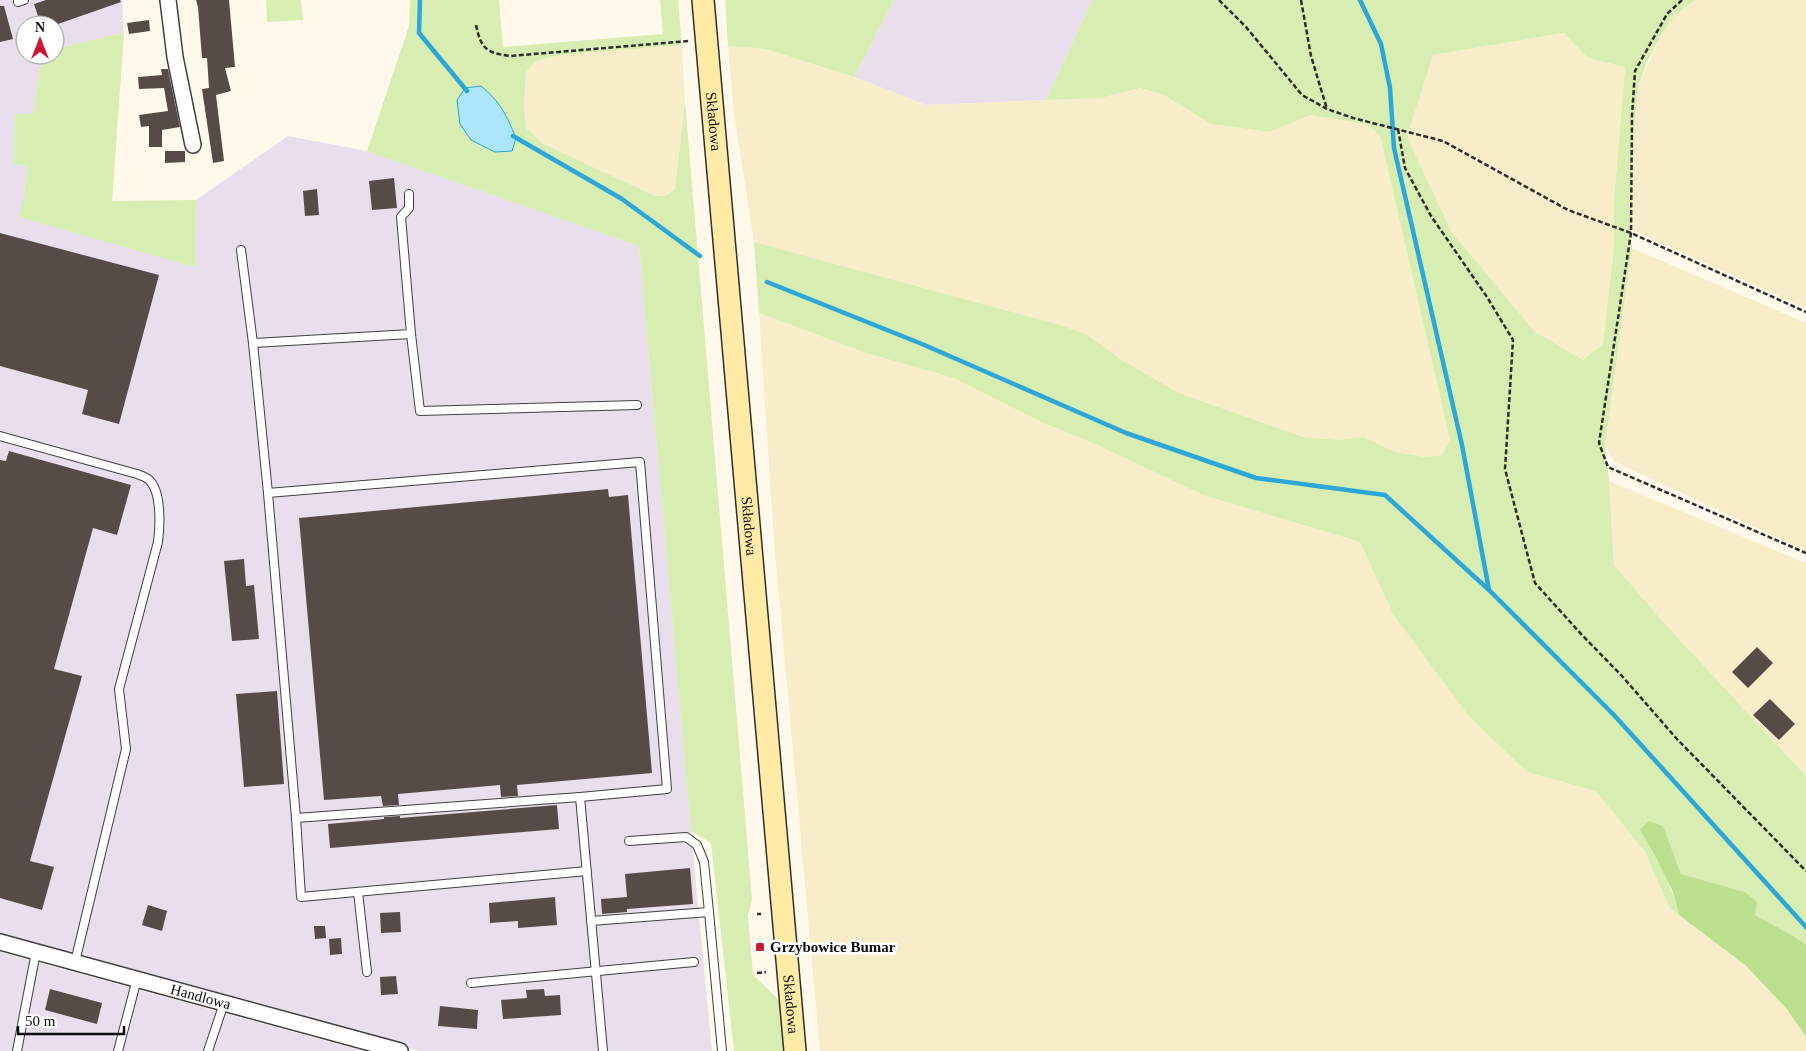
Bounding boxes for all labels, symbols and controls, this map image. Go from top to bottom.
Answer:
north arrow [15,15,65,65]
text: N [35,20,45,35]
street label: Składowa [703,91,724,152]
street label: Składowa [738,496,760,557]
place label: Grzybowice Bumar [770,939,896,955]
marker: Grzybowice Bumar [754,941,766,953]
street label: Składowa [780,974,801,1035]
street label: Handlowa [169,981,233,1013]
scale bar [18,1004,124,1036]
text: 50 m [25,1013,56,1029]

